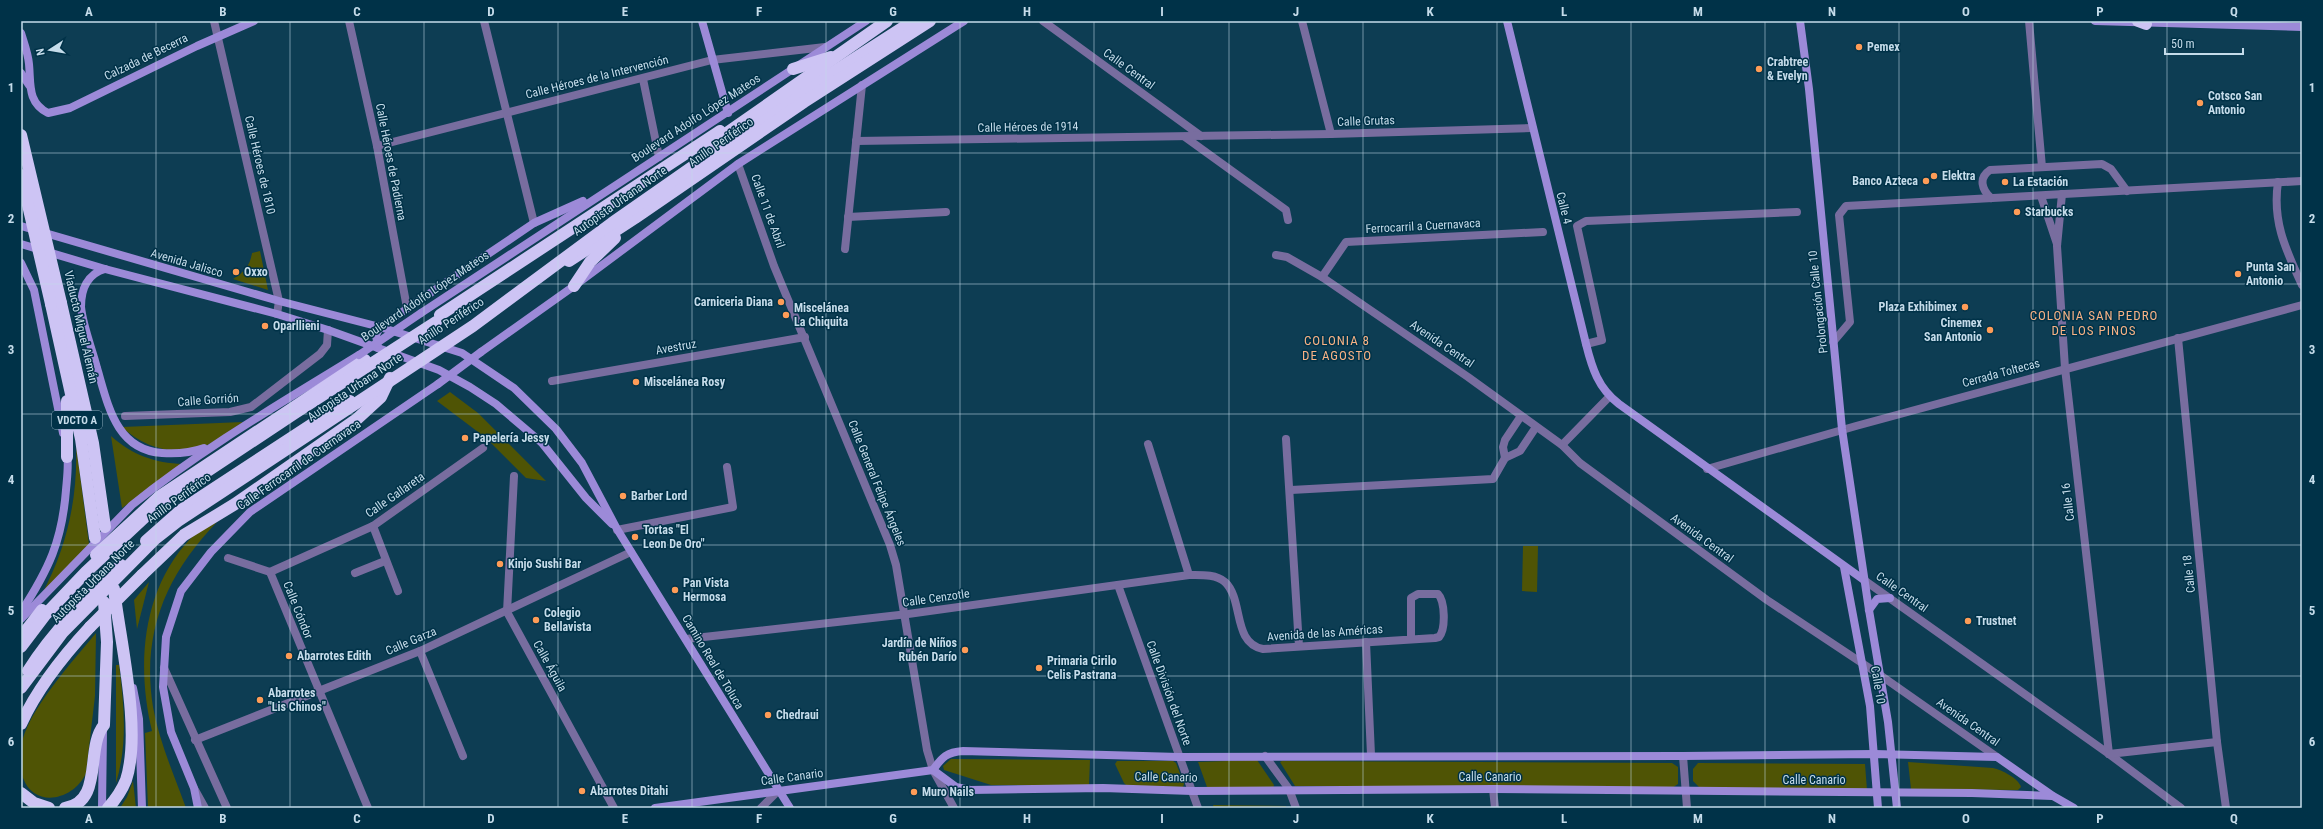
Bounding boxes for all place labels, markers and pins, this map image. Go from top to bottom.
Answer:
place label: Pemex [1867,40,1900,54]
marker: Pemex [1854,42,1864,52]
place label: Crabtree & Evelyn [1767,55,1809,83]
marker: Crabtree & Evelyn [1754,64,1764,74]
place label: Cotsco San Antonio [2208,89,2262,117]
marker: Cotsco San Antonio [2195,98,2205,108]
place label: Elektra [1942,169,1976,183]
marker: Elektra [1929,171,1939,181]
place label: Banco Azteca [1852,174,1918,188]
place label: La Estación [2013,175,2068,189]
marker: Banco Azteca [1921,176,1931,186]
marker: La Estación [2000,177,2010,187]
place label: Starbucks [2025,205,2074,219]
marker: Starbucks [2012,207,2022,217]
place label: Punta San Antonio [2246,260,2295,288]
place label: Oxxo [244,265,268,279]
marker: Oxxo [231,267,241,277]
marker: Punta San Antonio [2233,269,2243,279]
place label: Carniceria Diana [694,295,773,309]
marker: Carniceria Diana [776,297,786,307]
place label: Plaza Exhibimex [1878,300,1958,314]
place label: Miscelánea La Chiquita [794,301,849,329]
marker: Plaza Exhibimex [1960,302,1970,312]
marker: Miscelánea La Chiquita [781,310,791,320]
place label: Cinemex San Antonio [1924,316,1983,344]
place label: Oparllieni [273,319,320,333]
marker: Oparllieni [260,321,270,331]
marker: Cinemex San Antonio [1985,325,1995,335]
place label: Miscelánea Rosy [644,375,726,389]
marker: Miscelánea Rosy [631,377,641,387]
place label: Papelería Jessy [473,431,550,445]
marker: Papelería Jessy [460,433,470,443]
place label: Barber Lord [631,489,687,503]
marker: Barber Lord [618,491,628,501]
place label: Tortas "El Leon De Oro" [643,523,705,551]
marker: Tortas "El Leon De Oro" [630,532,640,542]
place label: Kinjo Sushi Bar [508,557,581,571]
marker: Kinjo Sushi Bar [495,559,505,569]
place label: Pan Vista Hermosa [683,576,729,604]
marker: Pan Vista Hermosa [670,585,680,595]
place label: Colegio Bellavista [544,606,592,634]
place label: Trustnet [1976,614,2017,628]
marker: Colegio Bellavista [531,615,541,625]
marker: Trustnet [1963,616,1973,626]
place label: Jardín de Niños Rubén Darío [882,636,958,664]
marker: Jardín de Niños Rubén Darío [960,645,970,655]
place label: Abarrotes Edith [297,649,372,663]
marker: Abarrotes Edith [284,651,294,661]
place label: Primaria Cirilo Celis Pastrana [1047,654,1117,682]
marker: Primaria Cirilo Celis Pastrana [1034,663,1044,673]
place label: Abarrotes "Lis Chinos" [268,686,326,714]
marker: Abarrotes "Lis Chinos" [255,695,265,705]
place label: Chedraui [776,708,819,722]
marker: Chedraui [763,710,773,720]
place label: Abarrotes Ditahi [590,784,668,798]
place label: Muro Nails [922,785,975,799]
marker: Abarrotes Ditahi [577,786,587,796]
marker: Muro Nails [909,787,919,797]

